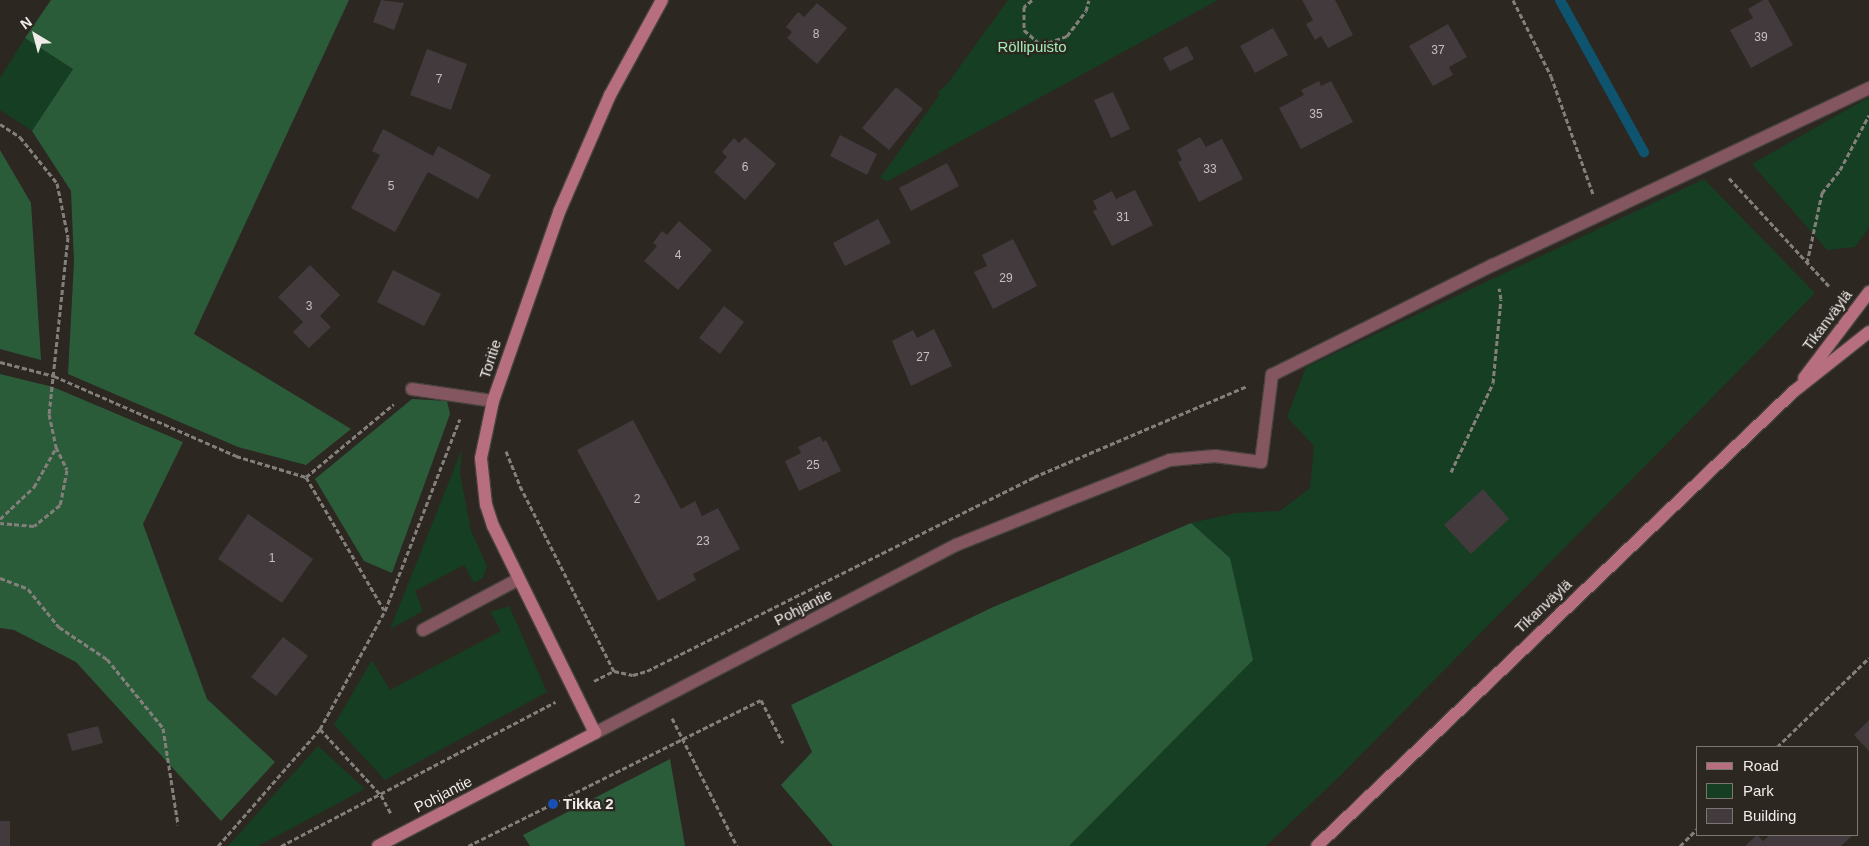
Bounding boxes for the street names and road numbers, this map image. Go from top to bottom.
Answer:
street label: Tikanväylä [1798,286,1856,354]
street label: Toritie [475,337,505,381]
street label: Tikanväylä [1511,575,1575,637]
street label: Pohjantie [771,585,835,629]
street label: Pohjantie [411,772,475,816]

